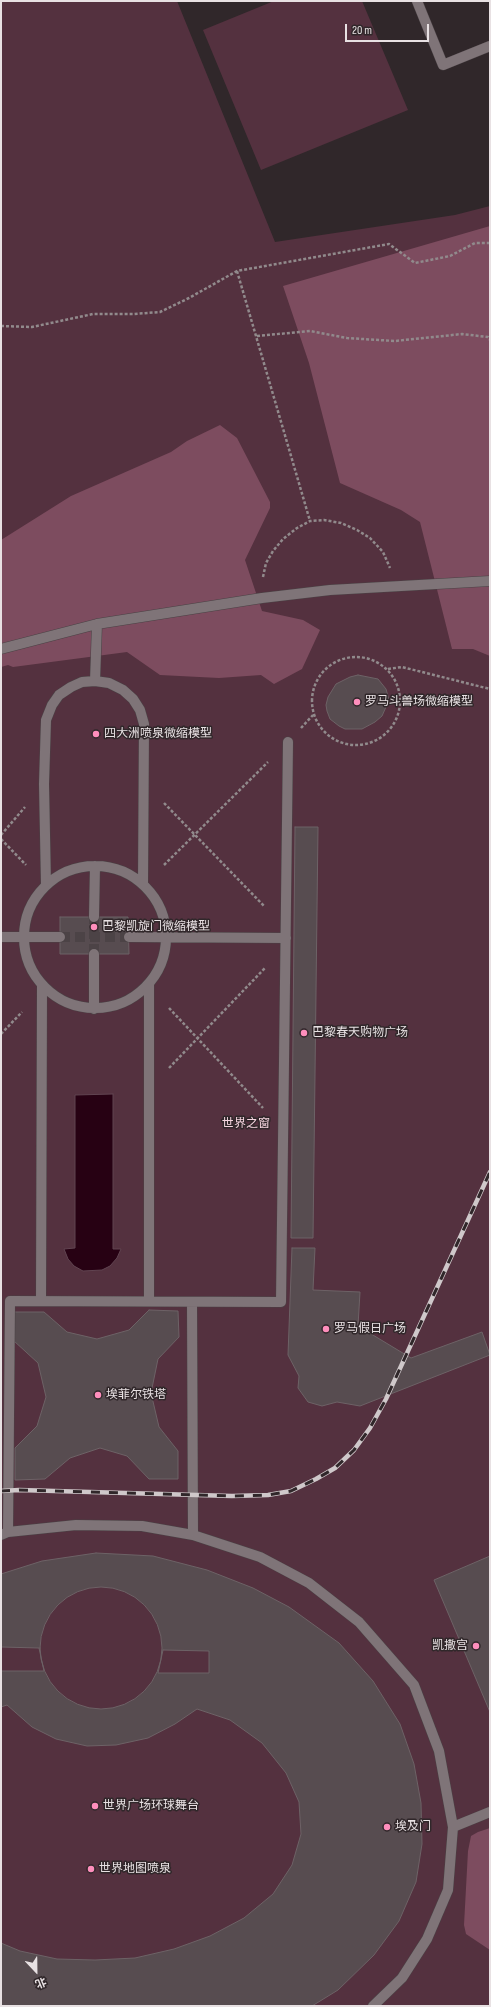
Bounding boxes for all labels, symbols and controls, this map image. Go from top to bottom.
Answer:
scale bar [347,16,431,42]
text: 20 m [352,23,372,38]
place label: 罗马斗兽场微缩模型 [365,695,473,709]
marker: 罗马斗兽场微缩模型 [352,697,362,707]
place label: 四大洲喷泉微缩模型 [104,727,212,741]
marker: 四大洲喷泉微缩模型 [91,729,101,739]
place label: 巴黎凯旋门微缩模型 [102,920,210,934]
marker: 巴黎凯旋门微缩模型 [89,922,99,932]
place label: 巴黎春天购物广场 [312,1026,408,1040]
marker: 巴黎春天购物广场 [299,1028,309,1038]
park label: 世界之窗 [222,1117,270,1131]
place label: 罗马假日广场 [334,1322,406,1336]
marker: 罗马假日广场 [321,1324,331,1334]
place label: 埃菲尔铁塔 [106,1388,166,1402]
marker: 埃菲尔铁塔 [93,1390,103,1400]
place label: 凯撒宫 [432,1639,468,1653]
marker: 凯撒宫 [471,1641,481,1651]
place label: 世界广场环球舞台 [103,1799,199,1813]
marker: 世界广场环球舞台 [90,1801,100,1811]
place label: 埃及门 [395,1820,431,1834]
marker: 埃及门 [382,1822,392,1832]
place label: 世界地图喷泉 [99,1862,171,1876]
marker: 世界地图喷泉 [86,1864,96,1874]
north arrow [16,1951,56,1991]
text: 北 [33,1975,48,1991]

